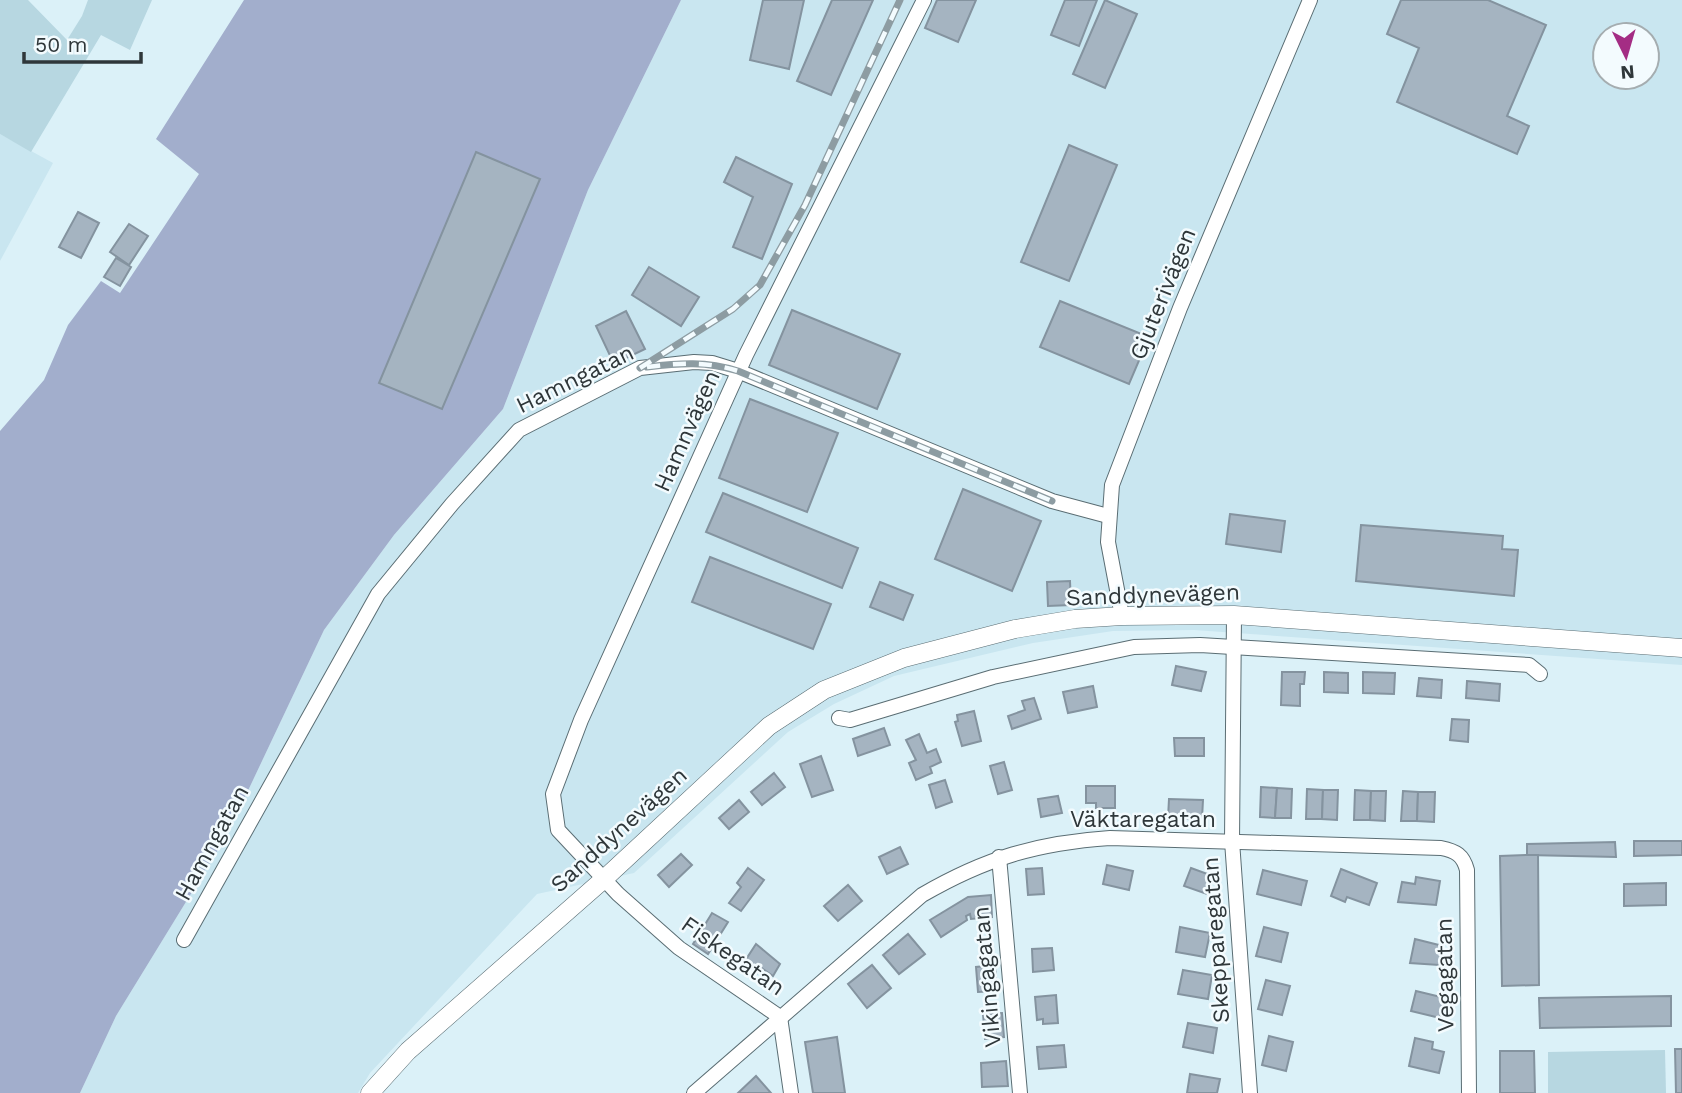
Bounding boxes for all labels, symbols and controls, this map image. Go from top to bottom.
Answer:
scale bar [24,21,142,65]
north arrow [1591,21,1661,91]
text: 50 m [35,32,87,57]
text: N [1619,60,1635,85]
street label: Gjuterivägen [1124,224,1202,364]
street label: Hamngatan [512,339,638,419]
street label: Hamnvägen [648,366,726,496]
street label: Sanddynevägen [1066,578,1240,612]
street label: Sanddynevägen [545,762,693,898]
street label: Hamngatan [169,781,255,905]
street label: Väktaregatan [1070,806,1216,833]
street label: Skepparegatan [1197,856,1235,1024]
street label: Vikingagatan [967,905,1007,1049]
street label: Fiskegatan [676,911,790,1001]
street label: Vegagatan [1431,918,1459,1032]

